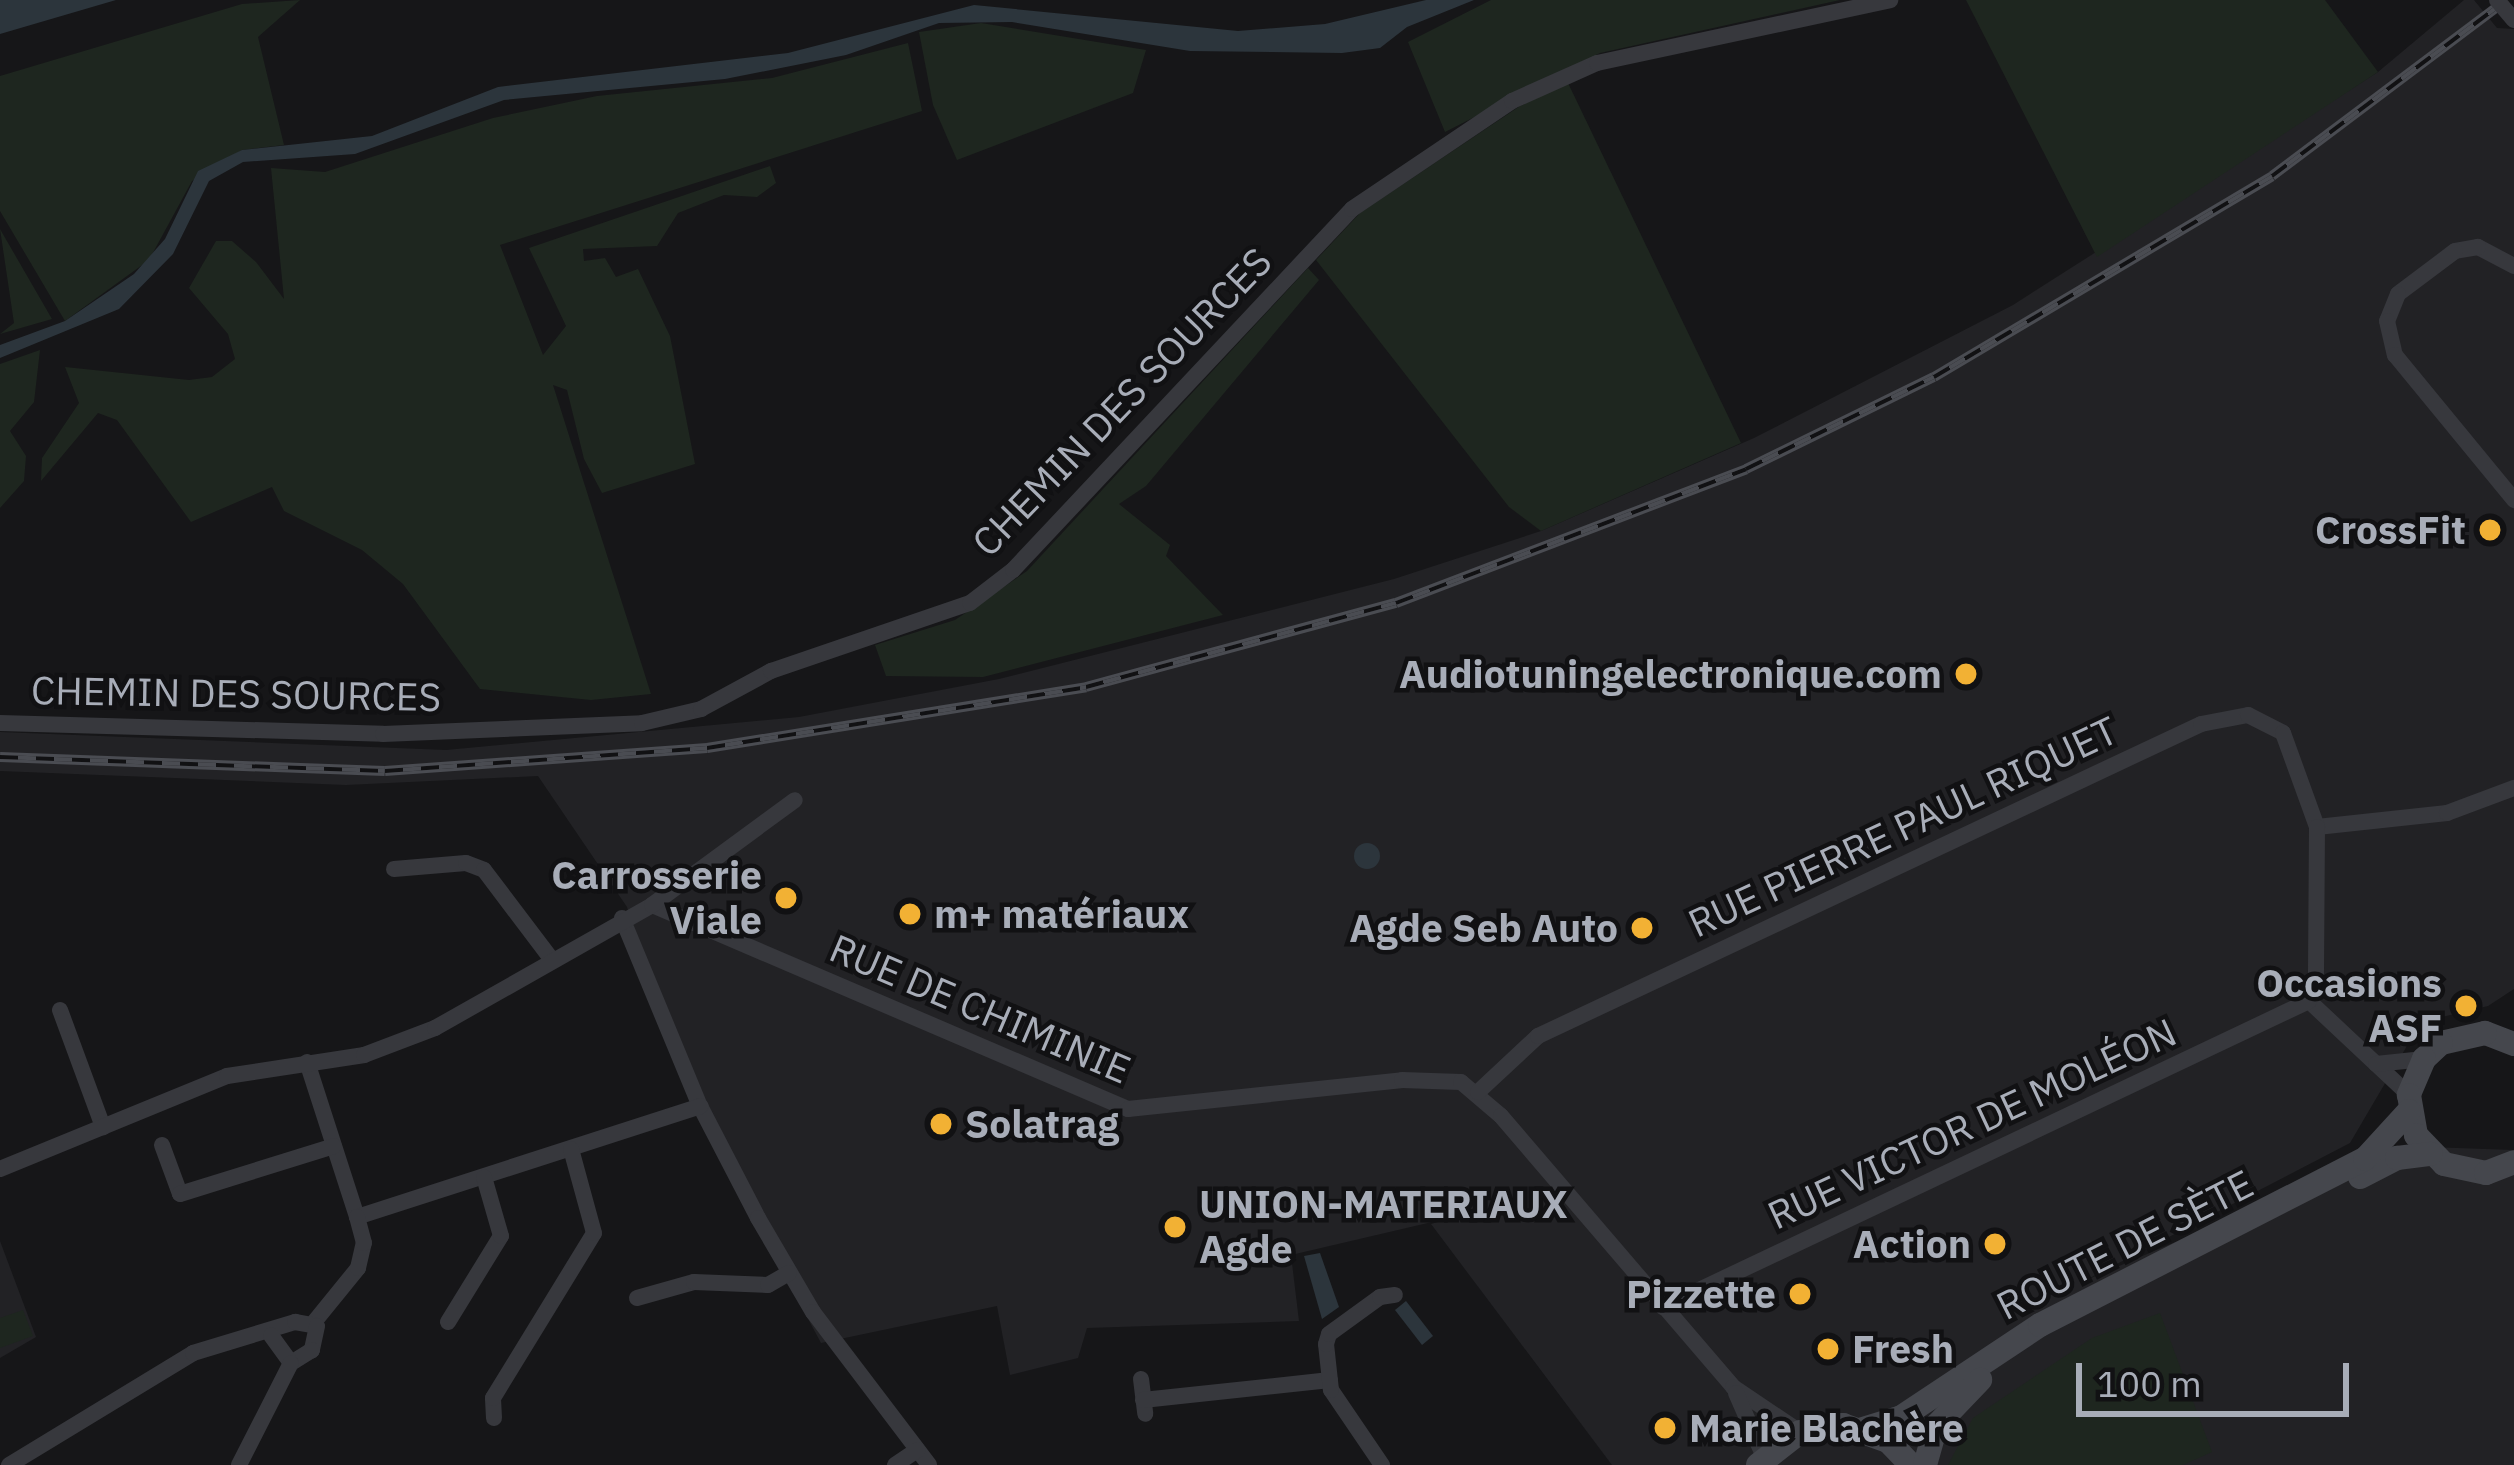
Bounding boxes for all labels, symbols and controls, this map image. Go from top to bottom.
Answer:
street label: CHEMIN DES SOURCES [963,238,1281,566]
place label: CrossFit [2315,507,2466,553]
marker: CrossFit [2477,517,2503,543]
place label: Audiotuningelectronique.com [1399,651,1942,697]
marker: Audiotuningelectronique.com [1953,661,1979,687]
street label: CHEMIN DES SOURCES [31,667,441,721]
street label: RUE PIERRE PAUL RIQUET [1681,707,2125,947]
place label: Carrosserie Viale [551,853,762,944]
marker: Carrosserie Viale [773,885,799,911]
place label: m+ matériaux [934,891,1189,937]
marker: m+ matériaux [897,901,923,927]
place label: Agde Seb Auto [1349,905,1618,951]
marker: Agde Seb Auto [1629,915,1655,941]
street label: RUE DE CHIMINIE [823,925,1137,1093]
place label: Occasions ASF [2256,961,2442,1052]
marker: Occasions ASF [2453,993,2479,1019]
street label: RUE VICTOR DE MOLÉON [1761,1009,2183,1239]
place label: Solatrag [965,1101,1119,1147]
marker: Solatrag [928,1111,954,1137]
street label: ROUTE DE SÈTE [1989,1160,2261,1330]
place label: UNION-MATERIAUX Agde [1199,1182,1568,1273]
marker: UNION-MATERIAUX Agde [1162,1214,1188,1240]
place label: Action [1853,1221,1971,1267]
marker: Action [1982,1231,2008,1257]
place label: Pizzette [1626,1271,1776,1317]
marker: Pizzette [1787,1281,1813,1307]
place label: Fresh [1852,1326,1954,1372]
marker: Fresh [1815,1336,1841,1362]
scale bar [2082,1339,2355,1413]
text: 100 m [2097,1360,2202,1407]
place label: Marie Blachère [1689,1405,1964,1451]
marker: Marie Blachère [1652,1415,1678,1441]

